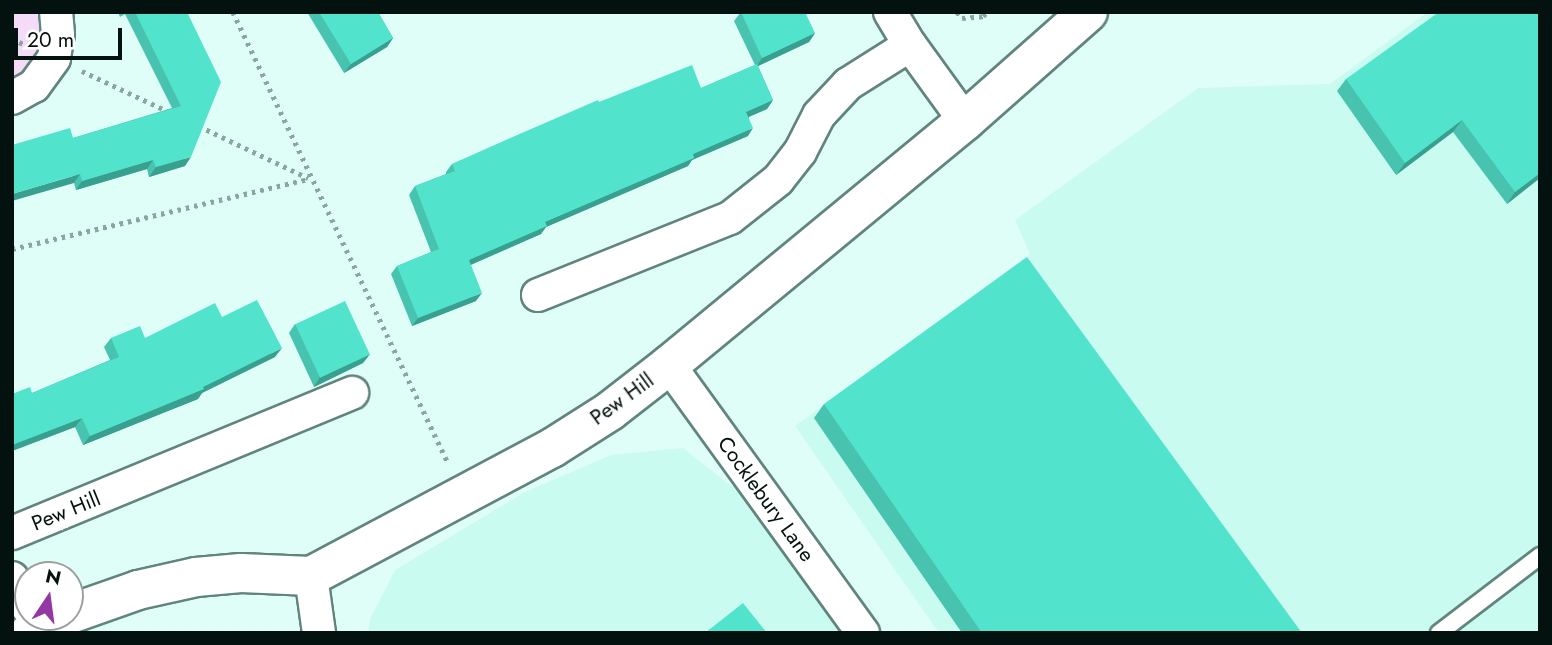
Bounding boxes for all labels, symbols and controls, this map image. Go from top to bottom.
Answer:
scale bar [18,14,126,58]
text: 20 m [27,25,74,55]
street label: Pew Hill [585,368,659,430]
street label: Cocklebury Lane [712,432,820,566]
street label: Pew Hill [28,486,104,536]
north arrow [14,561,84,631]
text: N [43,562,64,592]

